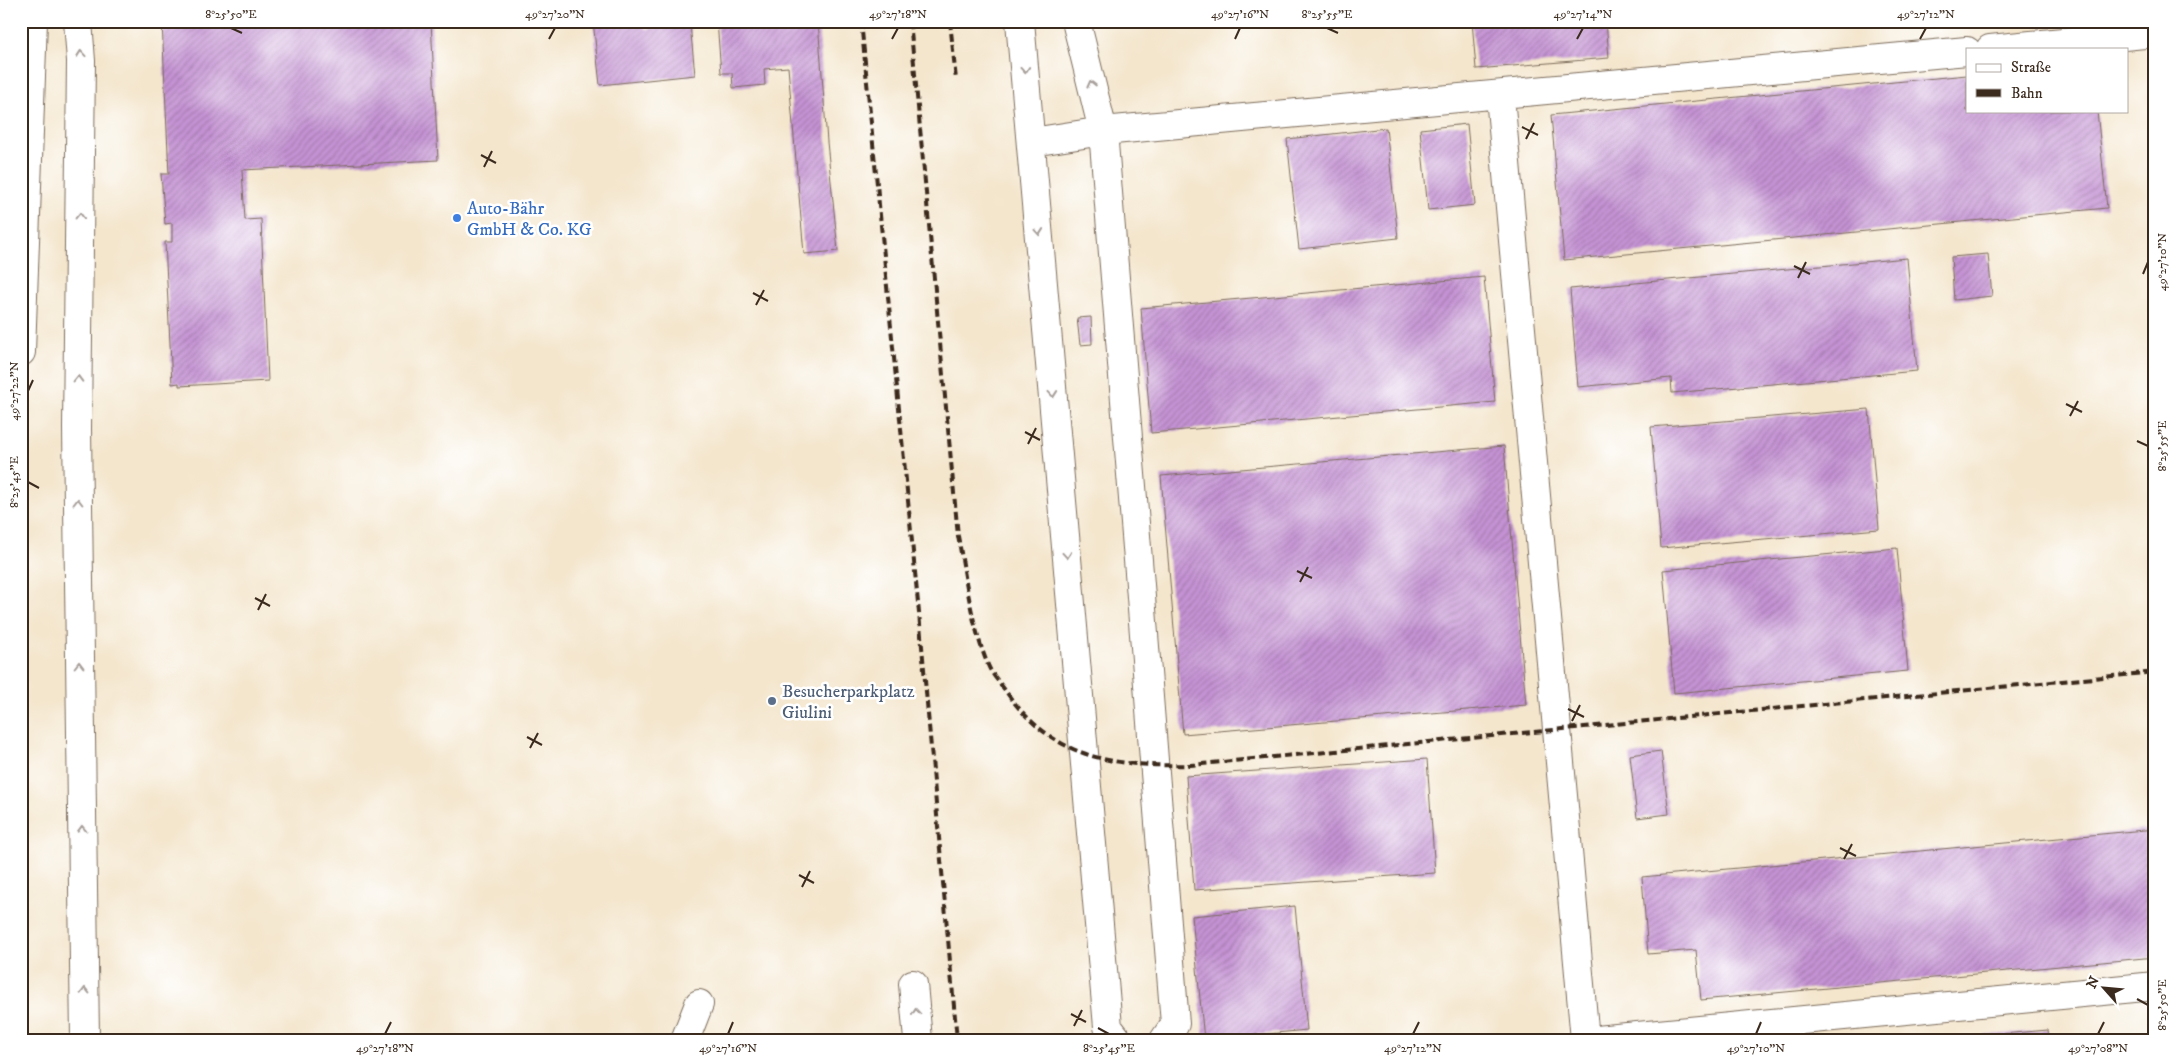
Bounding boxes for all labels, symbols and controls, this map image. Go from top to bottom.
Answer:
text: 8°25'50"E [205,7,257,22]
text: 49°27'20"N [525,7,585,22]
text: 49°27'18"N [869,7,927,22]
text: 49°27'16"N [1211,7,1269,22]
text: 8°25'55"E [1301,7,1353,22]
text: 49°27'14"N [1554,7,1613,22]
text: 49°27'12"N [1897,7,1955,22]
legend [1966,48,2128,112]
one-way arrow [75,50,86,58]
text: Straße [2011,58,2051,77]
one-way arrow [1019,66,1030,74]
one-way arrow [1086,80,1097,89]
text: Bahn [2011,84,2043,103]
place label: Auto-Bähr GmbH & Co. KG [467,198,592,241]
one-way arrow [74,212,85,220]
marker: Auto-Bähr GmbH & Co. KG [451,212,463,224]
one-way arrow [1034,228,1045,236]
text: 49°27'10"N [2155,233,2170,291]
text: 49°27'22"N [7,361,22,421]
one-way arrow [73,375,83,382]
one-way arrow [1047,390,1058,398]
text: 8°25'55"E [2155,420,2170,472]
text: 8°25'45"E [7,456,22,508]
one-way arrow [73,498,83,506]
one-way arrow [1061,552,1072,560]
one-way arrow [74,660,84,668]
place label: Besucherparkplatz Giulini [782,681,915,724]
marker: Besucherparkplatz Giulini [766,695,778,707]
one-way arrow [77,824,87,832]
north arrow [2078,964,2128,1014]
text: N [2083,973,2104,992]
text: 8°25'50"E [2155,979,2170,1031]
one-way arrow [79,987,90,995]
one-way arrow [910,1008,921,1016]
text: 49°27'18"N [356,1041,414,1056]
text: 49°27'16"N [699,1041,757,1056]
text: 8°25'45"E [1083,1041,1135,1056]
text: 49°27'12"N [1384,1041,1442,1056]
text: 49°27'10"N [1727,1041,1785,1056]
text: 49°27'08"N [2068,1041,2128,1056]

